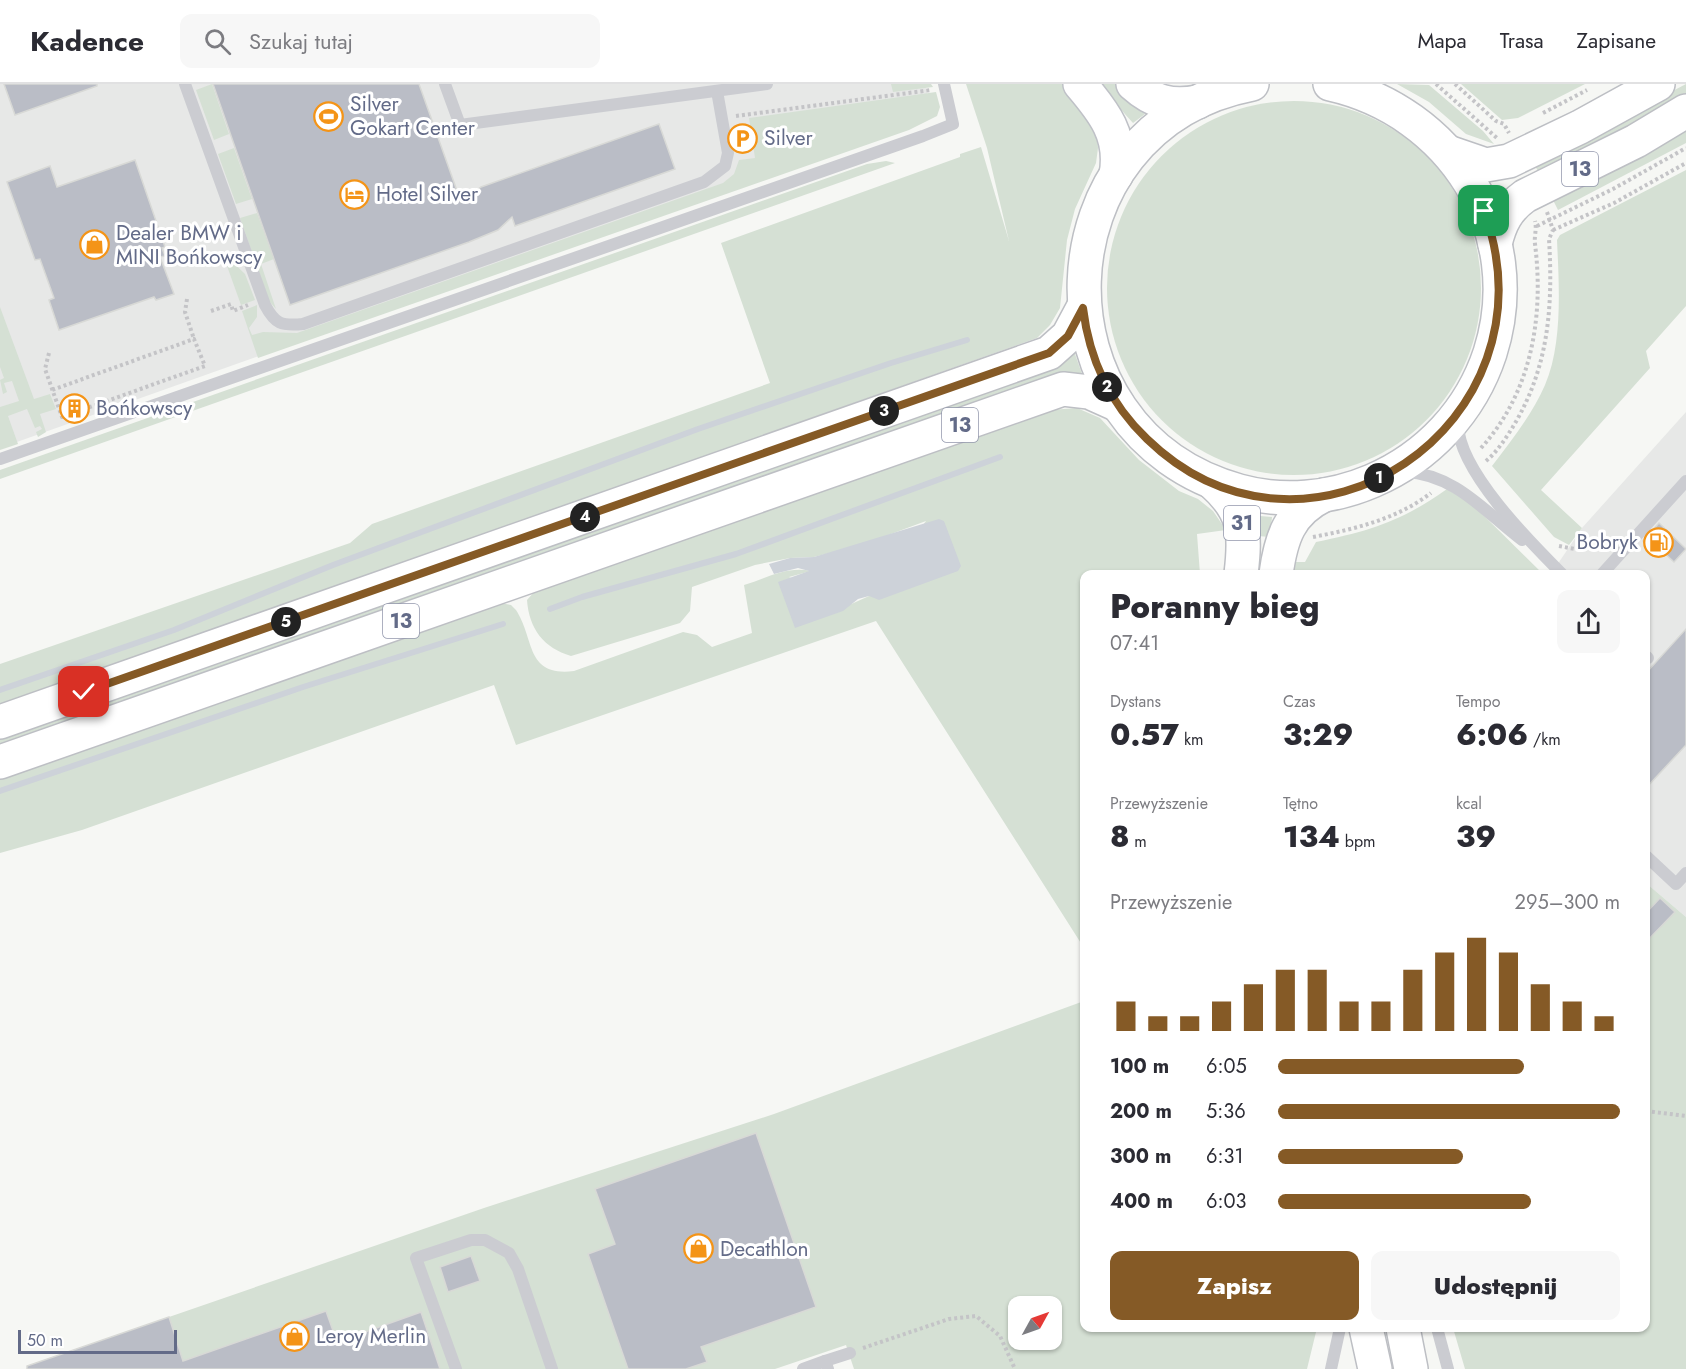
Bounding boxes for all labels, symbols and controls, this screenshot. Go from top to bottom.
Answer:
search box [180,14,600,68]
text: Kadence [30,21,144,62]
icon: search [201,25,234,58]
text: Szukaj tutaj [249,25,353,57]
text: Mapa [1417,26,1467,56]
text: Trasa [1500,26,1544,56]
text: Zapisane [1577,26,1656,56]
place label: Silver Gokart Center [350,89,476,143]
sports icon: Silver Gokart Center [313,100,345,132]
parking icon: Silver [727,122,759,154]
place label: Silver [764,123,814,153]
road number: 13 [1562,152,1598,186]
hotel icon: Hotel Silver [339,178,371,210]
place label: Hotel Silver [376,179,479,209]
pin [1458,185,1509,236]
icon: arrive [1467,194,1500,227]
place label: Dealer BMW i MINI Bońkowscy [116,218,263,272]
shop icon: Dealer BMW i MINI Bońkowscy [79,229,111,261]
pin: 2 [1092,372,1122,402]
text: 2 [1102,375,1112,398]
building icon: Bońkowscy [59,392,91,424]
place label: Bońkowscy [96,393,193,423]
pin: 3 [869,396,899,426]
text: 3 [879,399,889,422]
road number: 13 [942,408,978,442]
pin: 1 [1364,463,1394,493]
text: 1 [1375,466,1383,489]
pin: 4 [570,502,600,532]
text: 4 [579,505,591,528]
road number: 31 [1224,506,1260,540]
fuel station icon: Bobryk [1643,526,1675,558]
place label: Bobryk [1577,527,1639,557]
text: Poranny bieg [1110,583,1320,630]
button: share [1557,590,1620,653]
road number: 13 [383,604,419,638]
pin: 5 [271,607,301,637]
text: 5 [281,610,291,633]
text: 07:41 [1110,629,1159,658]
pin [58,666,109,717]
icon: check [67,675,100,708]
text: Dystans [1110,690,1161,713]
text: Czas [1283,690,1315,713]
text: Tempo [1456,690,1500,713]
text: 0.57 [1110,713,1179,756]
text: 3:29 [1283,713,1354,756]
text: 6:06 [1456,713,1528,756]
text: km [1179,728,1203,751]
text: /km [1528,728,1561,751]
text: Przewyższenie [1110,792,1208,815]
text: Tętno [1283,792,1318,815]
text: kcal [1456,792,1482,815]
text: 8 [1110,815,1130,858]
text: 134 [1283,815,1340,858]
text: 39 [1456,815,1496,858]
text: m [1130,830,1147,853]
text: bpm [1340,830,1376,853]
text: Przewyższenie [1110,888,1232,917]
text: 295–300 m [1515,888,1620,917]
text: 100 m [1110,1052,1169,1081]
text: 6:05 [1206,1052,1247,1081]
text: 200 m [1110,1097,1172,1126]
text: 5:36 [1206,1097,1246,1126]
text: 300 m [1110,1142,1171,1171]
text: 6:31 [1206,1142,1243,1171]
text: 400 m [1110,1187,1173,1216]
text: 6:03 [1206,1187,1246,1216]
shop icon: Decathlon [683,1233,715,1265]
place label: Decathlon [720,1234,809,1264]
button: Zapisz [1110,1251,1359,1320]
button: Udostępnij [1371,1251,1620,1320]
north arrow [1008,1296,1062,1350]
map controls [1008,1296,1062,1350]
shop icon: Leroy Merlin [279,1320,311,1352]
place label: Leroy Merlin [316,1321,426,1351]
scale bar [18,1327,177,1354]
text: 50 m [27,1329,63,1352]

